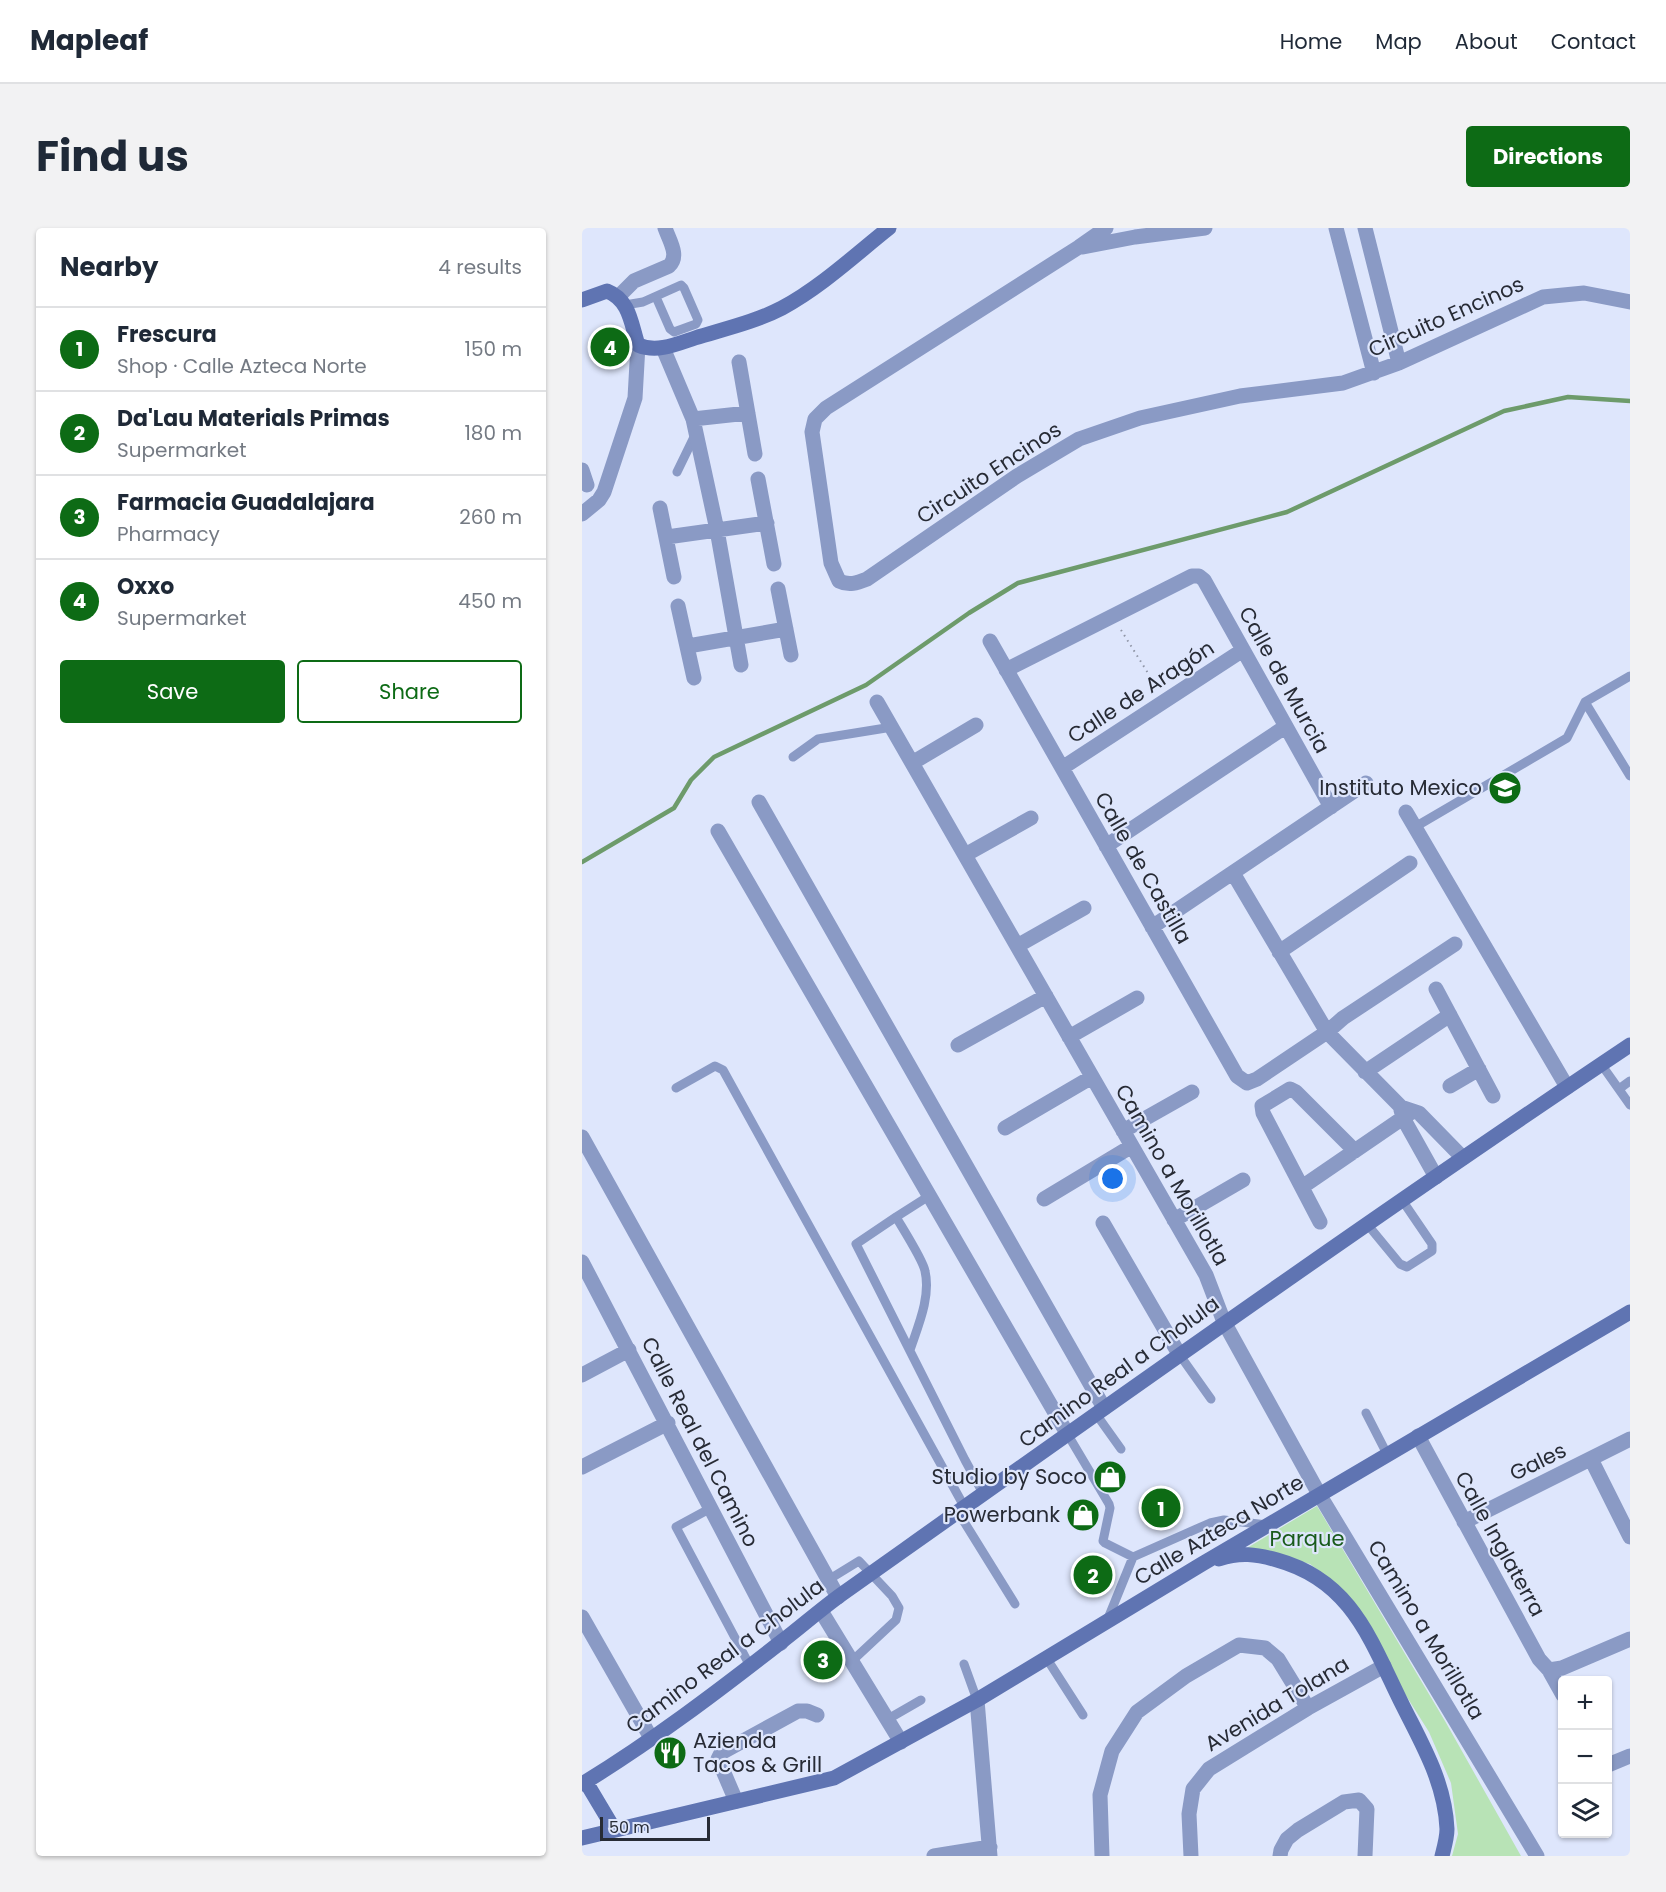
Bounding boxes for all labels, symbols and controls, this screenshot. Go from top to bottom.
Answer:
text: Mapleaf [30,21,148,60]
text: Home [1280,27,1342,56]
text: Map [1375,27,1422,56]
text: About [1455,27,1518,56]
text: Contact [1551,27,1636,56]
button: Directions [1466,126,1630,187]
text: Find us [36,127,189,186]
text: Nearby [60,249,158,285]
text: 4 results [438,253,522,281]
street label: Circuito Encinos [1364,269,1528,364]
text: Frescura [117,319,217,350]
pin: 4 [591,324,630,370]
text: 1 [76,335,83,363]
text: 150 m [465,335,522,363]
text: Shop · Calle Azteca Norte [117,352,367,380]
text: Da'Lau Materials Primas [117,403,390,434]
street label: Circuito Encinos [911,415,1067,530]
text: 2 [74,419,85,447]
text: 180 m [464,419,522,447]
text: Supermarket [117,436,246,464]
text: Farmacia Guadalajara [117,487,375,518]
text: 3 [73,503,86,531]
text: 260 m [459,503,522,531]
text: Pharmacy [117,520,220,548]
text: Oxxo [117,571,174,602]
text: 4 [73,587,86,615]
text: 450 m [458,587,522,615]
street label: Calle de Murcia [1232,601,1337,758]
text: Supermarket [117,604,246,632]
street label: Calle de Aragón [1062,633,1220,750]
button: Save [60,660,285,723]
button: Share [297,660,522,723]
school or university icon: Instituto Mexico [1487,770,1523,806]
place label: Instituto Mexico [1319,773,1482,802]
street label: Calle de Castilla [1088,786,1199,949]
street label: Camino a Morillotla [1109,1079,1236,1271]
your location [1098,1164,1127,1193]
street label: Camino Real a Cholula [1013,1289,1225,1454]
street label: Calle Real del Camino [635,1332,766,1552]
street label: Gales [1505,1435,1571,1488]
shop icon: Studio by Soco [1092,1459,1128,1495]
place label: Studio by Soco [932,1462,1087,1491]
street label: Calle Inglaterra [1448,1466,1552,1622]
street label: Calle Azteca Norte [1129,1467,1309,1592]
pin: 1 [1142,1486,1180,1530]
shop icon: Powerbank [1065,1497,1101,1533]
place label: Powerbank [944,1500,1060,1529]
park label: Parque [1270,1524,1344,1553]
street label: Camino a Morillotla [1361,1535,1492,1725]
pin: 2 [1074,1552,1112,1598]
street label: Camino Real a Cholula [620,1571,830,1740]
pin: 3 [804,1638,842,1682]
street label: Avenida Tolana [1199,1649,1354,1758]
map controls [1558,1676,1612,1838]
button: + [1558,1676,1612,1730]
place label: Azienda Tacos & Grill [693,1726,822,1779]
button: − [1558,1730,1612,1784]
restaurant icon: Azienda Tacos & Grill [652,1735,688,1771]
button: layers [1558,1784,1612,1838]
scale bar [600,1814,710,1842]
text: 50 m [609,1816,650,1839]

